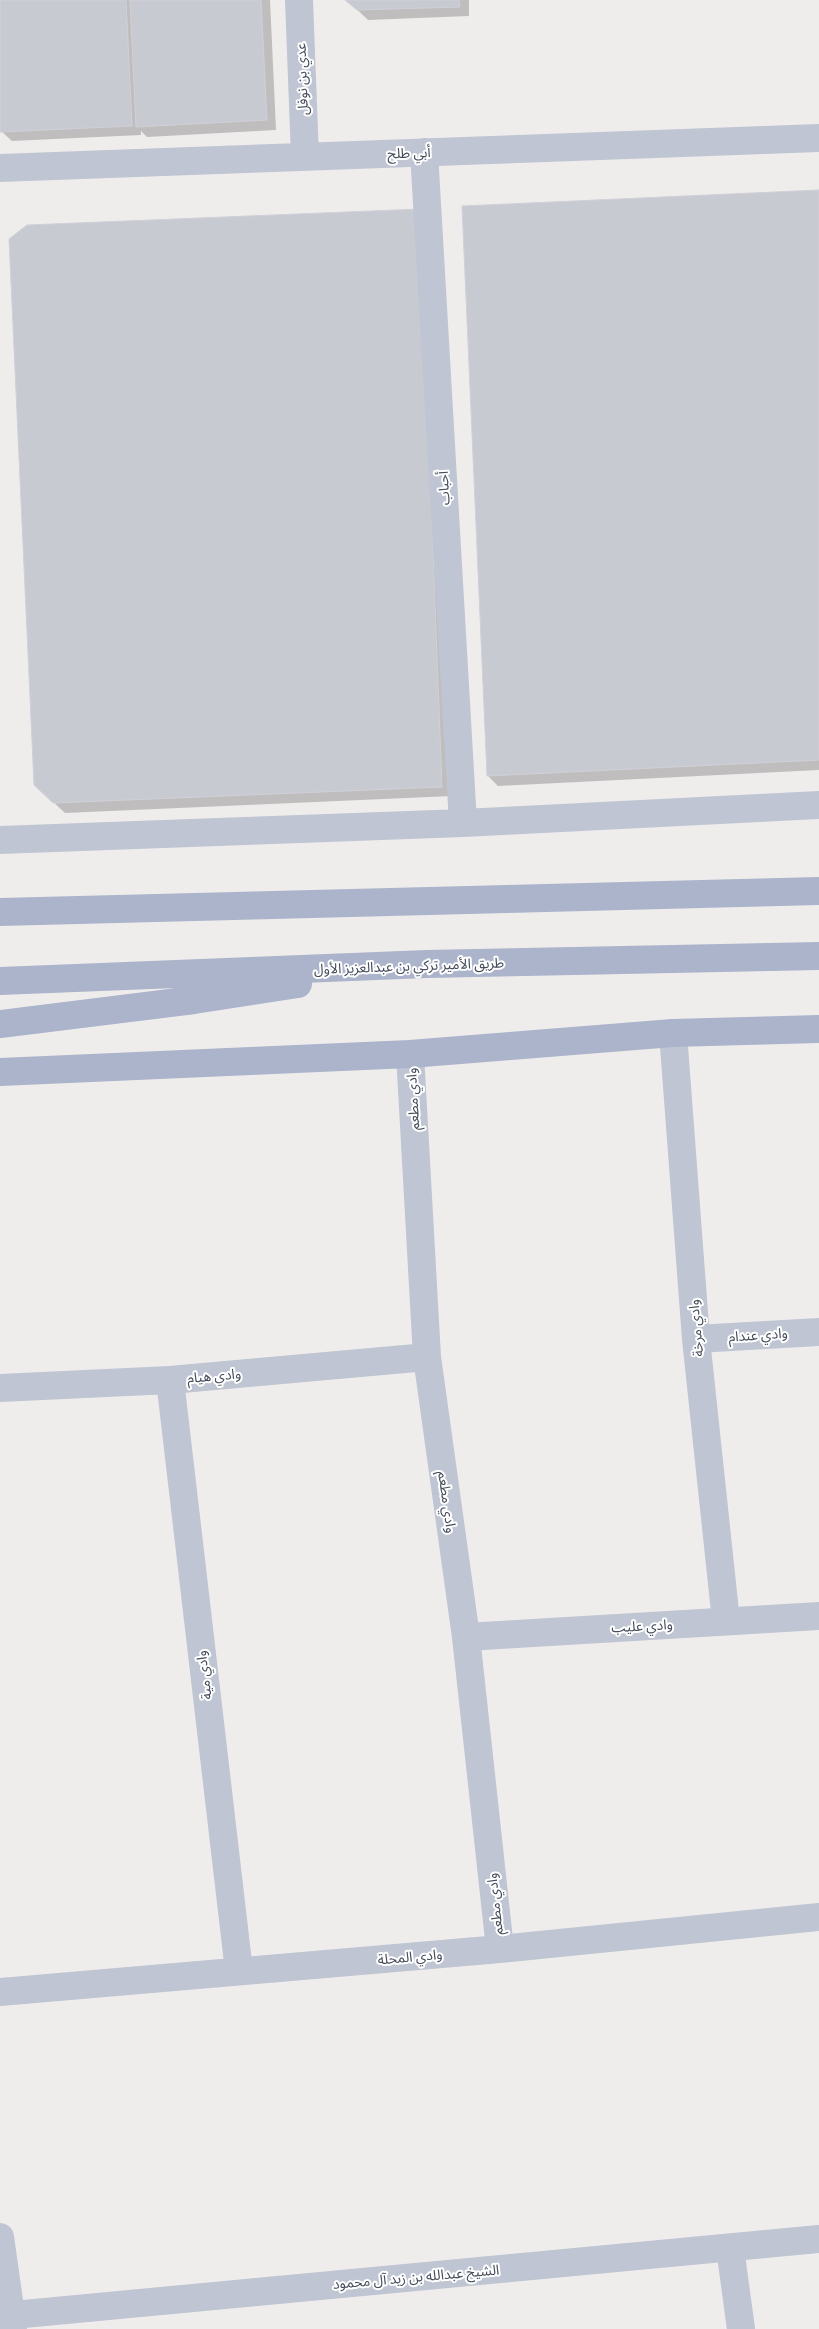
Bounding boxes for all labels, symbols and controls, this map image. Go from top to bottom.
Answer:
street label: عدي بن نوفل [292,43,312,115]
street label: أبي طلح [387,144,431,162]
street label: أحباب [435,470,453,506]
street label: طريق الأمير تركي بن عبدالعزيز الأول [314,954,504,978]
street label: وادي مطعم [403,1067,423,1131]
street label: وادي مرخة [685,1299,707,1357]
street label: وادي عندام [728,1325,788,1345]
street label: وادي هيام [186,1365,242,1387]
street label: وادي مطعم [434,1470,460,1534]
street label: وادي عليب [611,1616,673,1636]
street label: وادي مية [193,1649,215,1701]
street label: وادي مطعم [483,1872,507,1936]
street label: وادي المحلة [377,1946,443,1968]
street label: الشيخ عبدالله بن زيد آل محمود [332,2261,500,2293]

